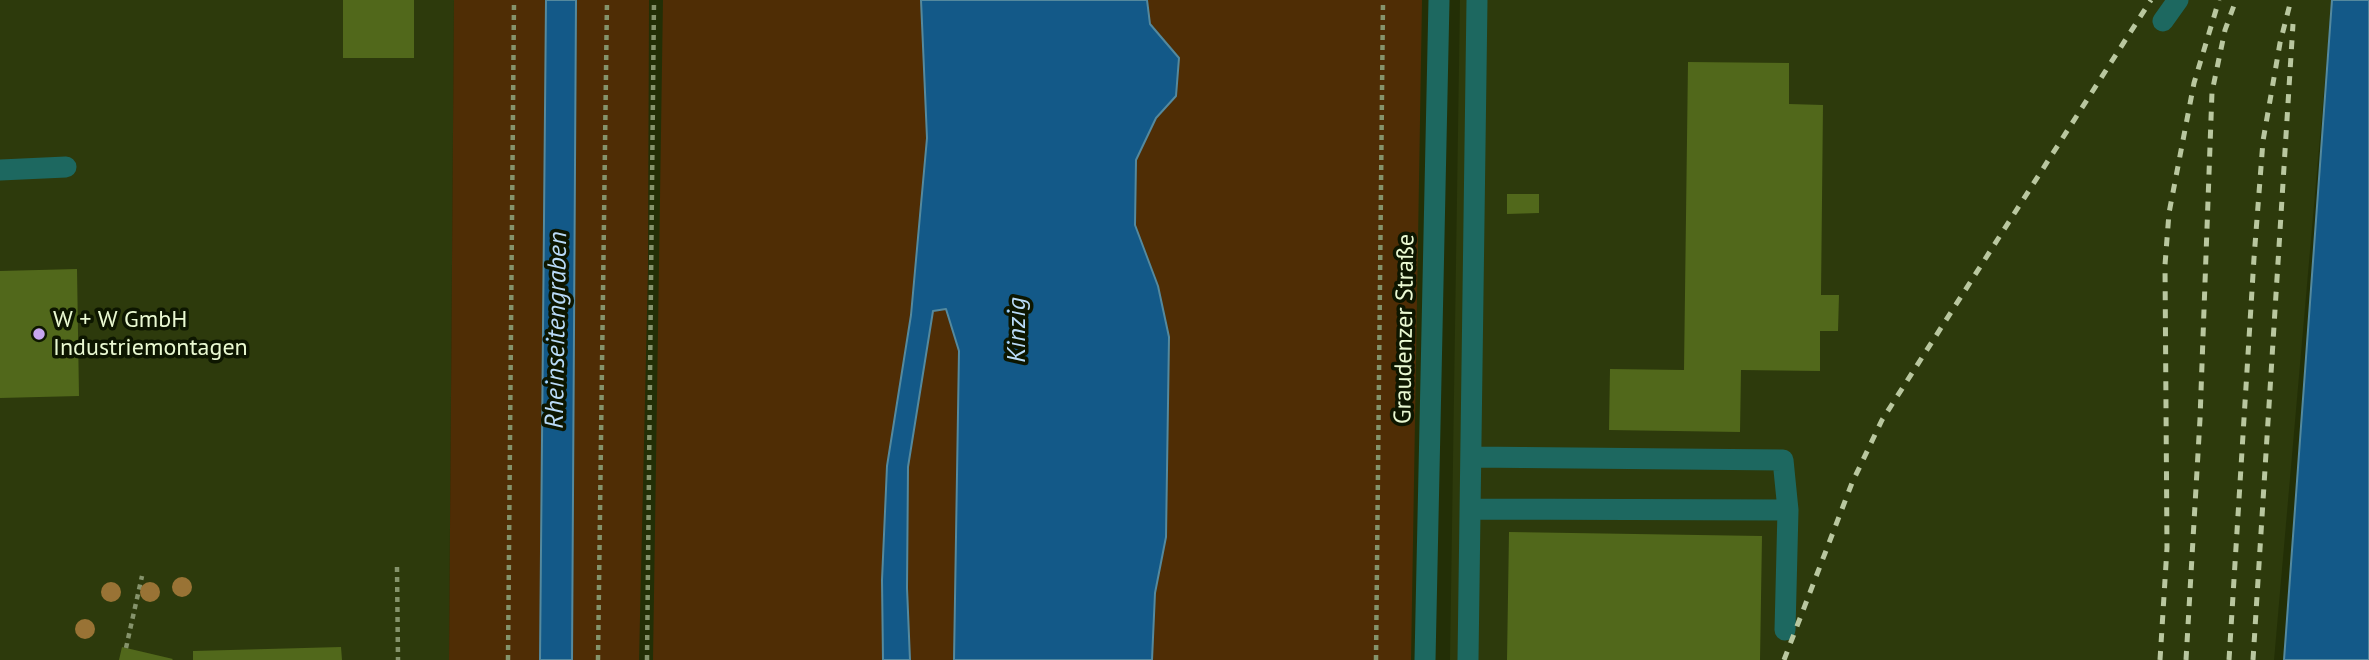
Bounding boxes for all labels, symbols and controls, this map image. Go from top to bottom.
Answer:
water label: Rheinseitengraben [540,231,574,429]
street label: Graudenzer Straße [1389,234,1421,424]
water label: Kinzig [1002,297,1034,363]
place label: W + W GmbH Industriemontagen [53,306,248,362]
marker: W + W GmbH Industriemontagen [31,326,47,342]

